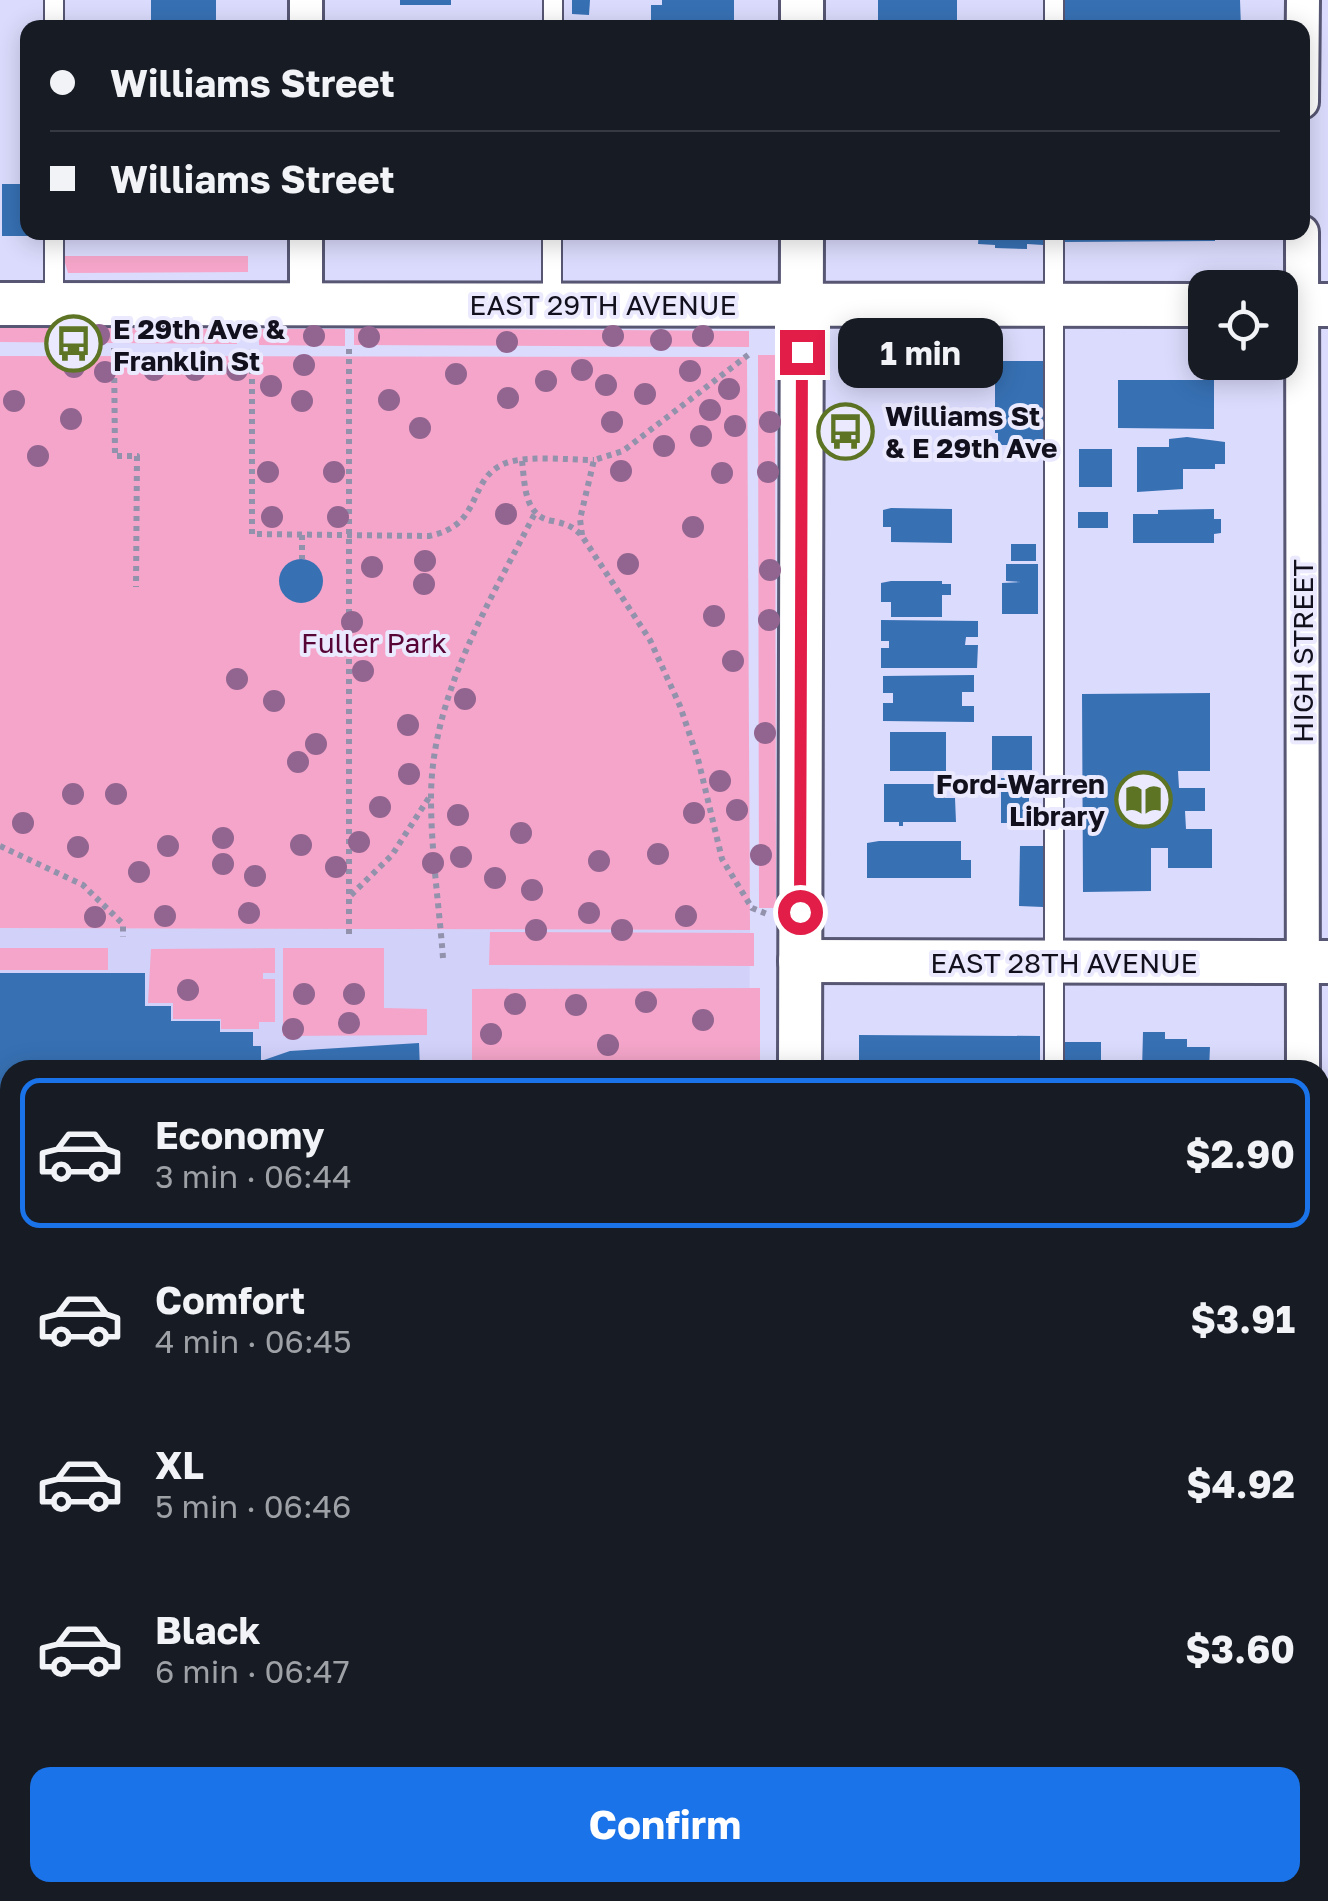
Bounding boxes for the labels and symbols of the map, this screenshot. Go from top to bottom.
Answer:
street label: EAST 29TH AVENUE [469,288,737,321]
place label: E 29th Ave & Franklin St [113,312,286,377]
bus stop icon: E 29th Ave & Franklin St [44,314,104,374]
callout: 1 min [837,317,1002,387]
route end [780,330,825,375]
place label: Williams St & E 29th Ave [885,399,1057,464]
bus stop icon: Williams St & E 29th Ave [816,401,876,461]
street label: HIGH STREET [1286,559,1319,743]
park label: Fuller Park [301,626,447,659]
place label: Ford-Warren Library [936,767,1105,832]
library icon: Ford-Warren Library [1114,769,1174,829]
route start [778,890,823,935]
street label: EAST 28TH AVENUE [930,946,1198,979]

